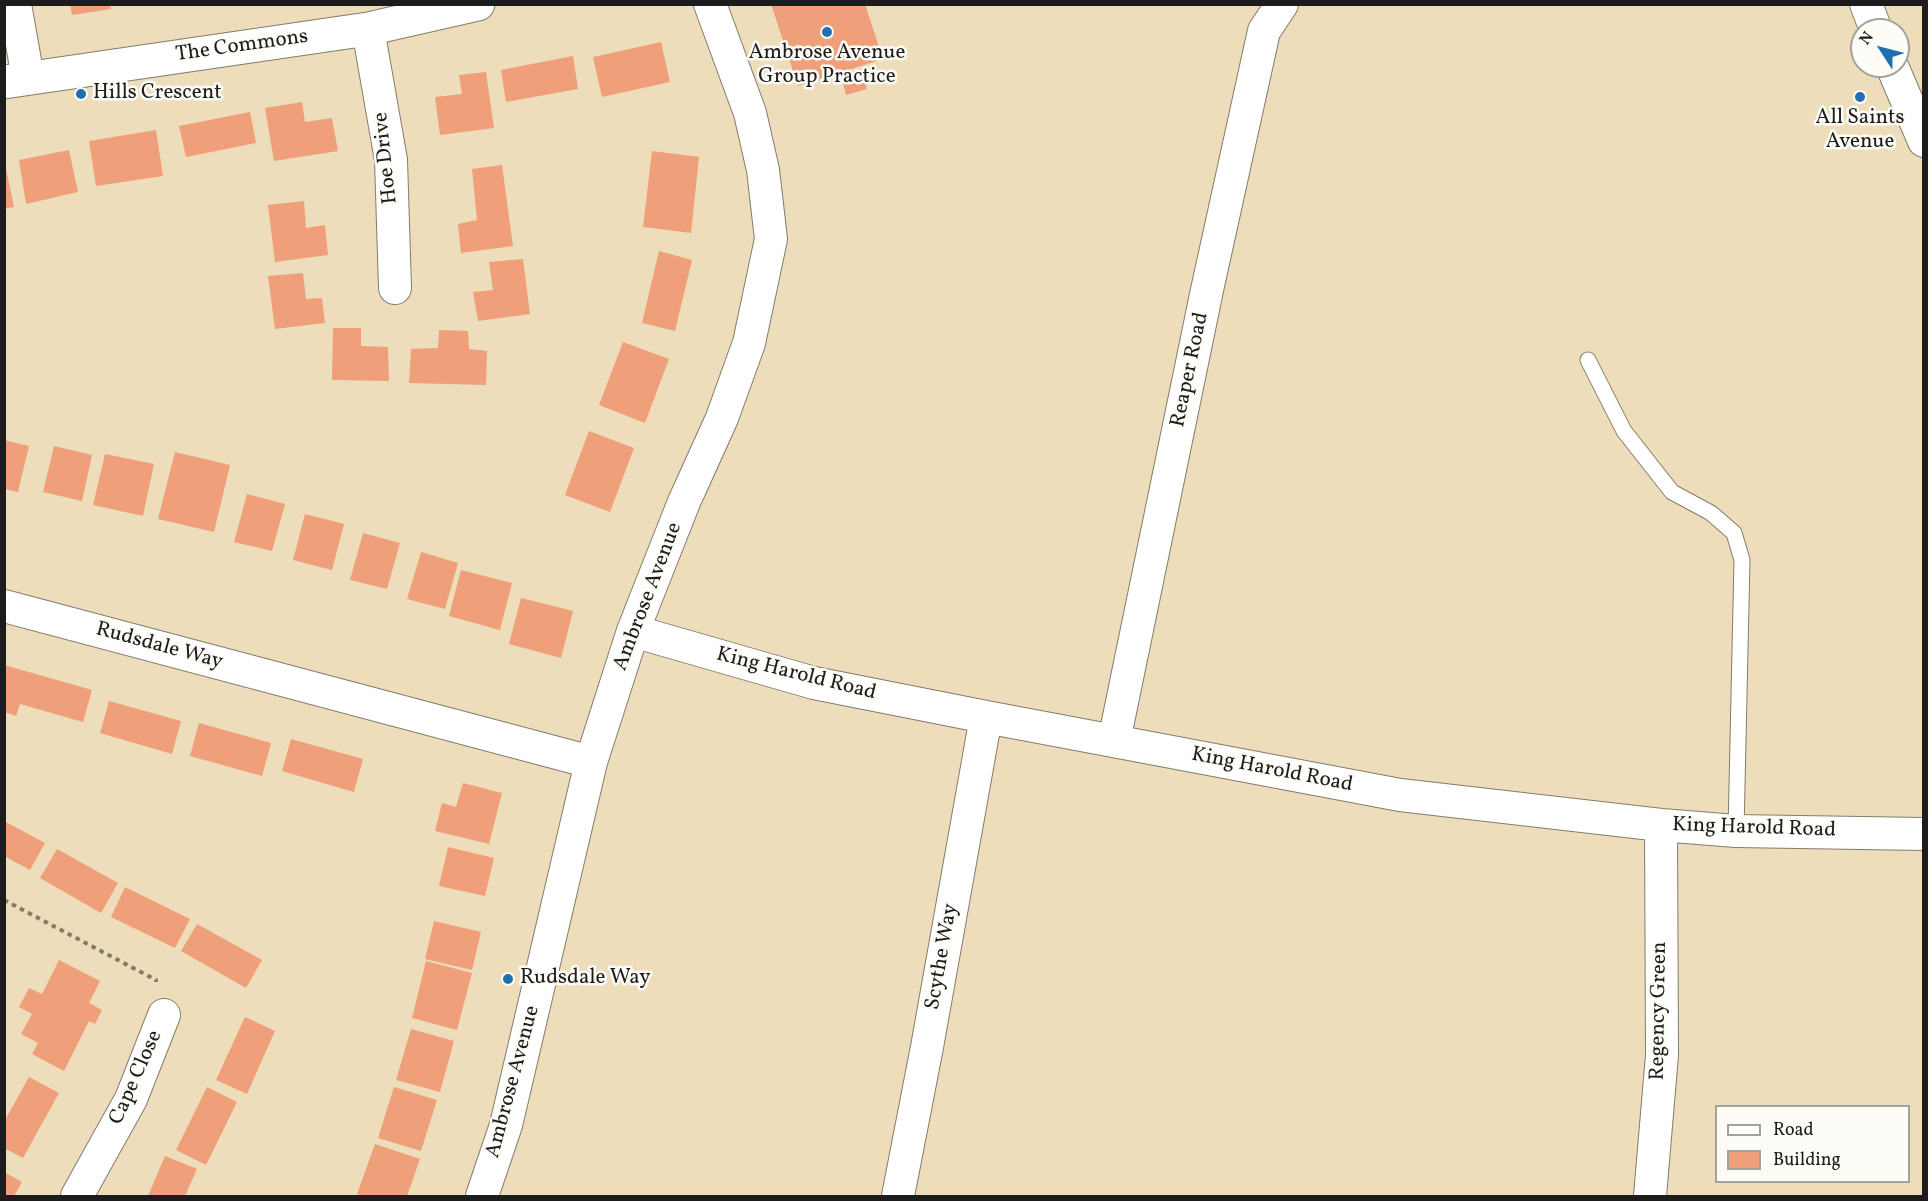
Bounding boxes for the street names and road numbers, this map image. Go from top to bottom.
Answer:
street label: The Commons [174,25,310,69]
street label: Hoe Drive [370,111,404,205]
street label: Reaper Road [1167,310,1215,430]
street label: Ambrose Avenue [609,519,689,675]
street label: Rudsdale Way [93,618,225,676]
street label: King Harold Road [713,643,879,707]
street label: King Harold Road [1189,743,1355,799]
street label: King Harold Road [1672,814,1836,844]
street label: Scythe Way [921,902,965,1012]
street label: Regency Green [1646,941,1674,1081]
street label: Ambrose Avenue [482,1003,546,1161]
street label: Cape Close [105,1027,169,1129]

